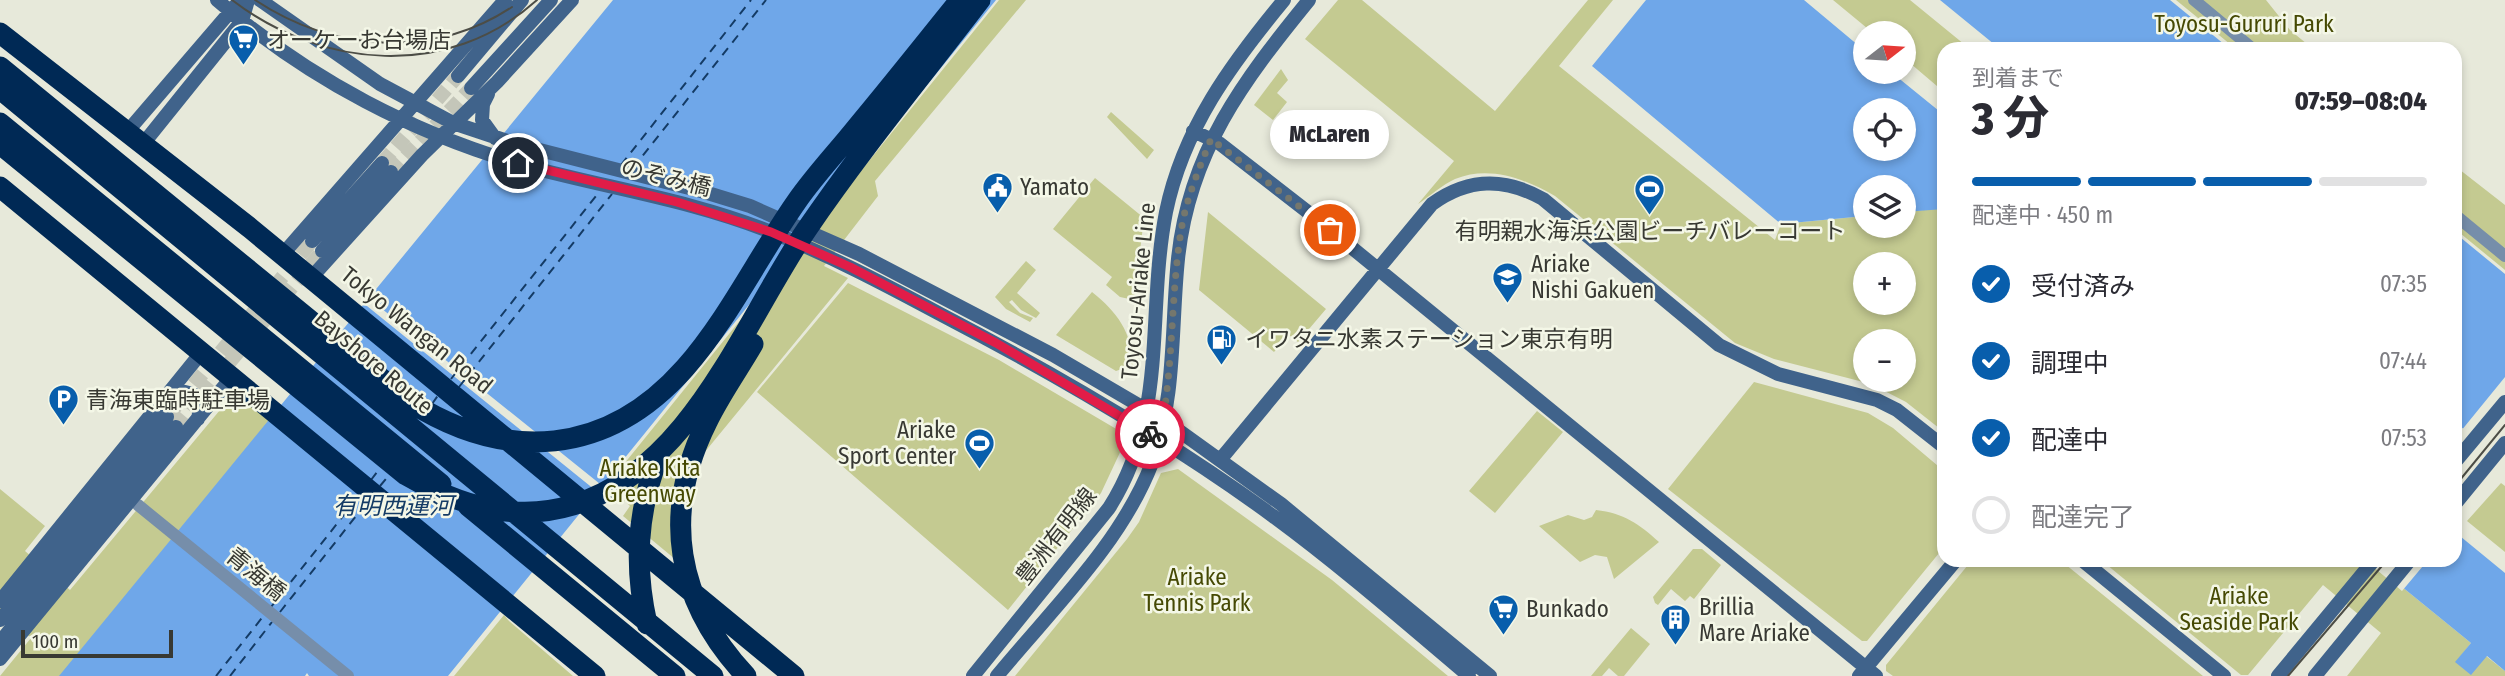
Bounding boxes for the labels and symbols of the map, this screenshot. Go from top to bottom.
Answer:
park label: Toyosu-Gururi Park [2154,10,2334,38]
north arrow [1853,21,1916,84]
supermarket icon: オーケーお台場店 [227,23,261,67]
place label: オーケーお台場店 [267,26,451,54]
callout: McLaren [1270,111,1390,160]
pin [488,133,548,193]
street label: のぞみ橋 [618,152,714,202]
public building icon: Yamato [980,170,1014,214]
place label: Yamato [1020,173,1089,201]
sports icon: 有明親水海浜公園ビーチバレーコート [1633,173,1667,217]
pin [1300,200,1360,260]
street label: Toyosu-Ariake Line [1115,201,1161,381]
place label: 有明親水海浜公園ビーチバレーコート [1455,217,1846,245]
place label: Ariake Nishi Gakuen [1531,250,1654,304]
street label: Tokyo Wangan Road [336,260,498,400]
school or university icon: Ariake Nishi Gakuen [1491,260,1525,304]
street label: Bayshore Route [309,304,439,420]
fuel station icon: イワタニ水素ステーション東京有明 [1205,322,1239,366]
place label: イワタニ水素ステーション東京有明 [1245,325,1613,353]
parking icon: 青海東臨時駐車場 [46,383,80,427]
place label: 青海東臨時駐車場 [86,386,270,414]
courier [1115,399,1185,469]
place label: Ariake Sport Center [838,416,956,470]
sports icon: Ariake Sport Center [962,426,996,470]
park label: Ariake Kita Greenway [599,454,701,508]
street label: 豊洲有明線 [1010,482,1102,590]
water label: 有明西運河 [333,492,457,520]
street label: 青海橋 [220,541,292,607]
park label: Ariake Tennis Park [1144,563,1251,617]
park label: Ariake Seaside Park [2179,582,2299,636]
supermarket icon: Bunkado [1486,592,1520,636]
place label: Brillia Mare Ariake [1699,593,1810,647]
place label: Bunkado [1526,595,1609,623]
building icon: Brillia Mare Ariake [1659,603,1693,647]
scale bar [21,627,173,659]

